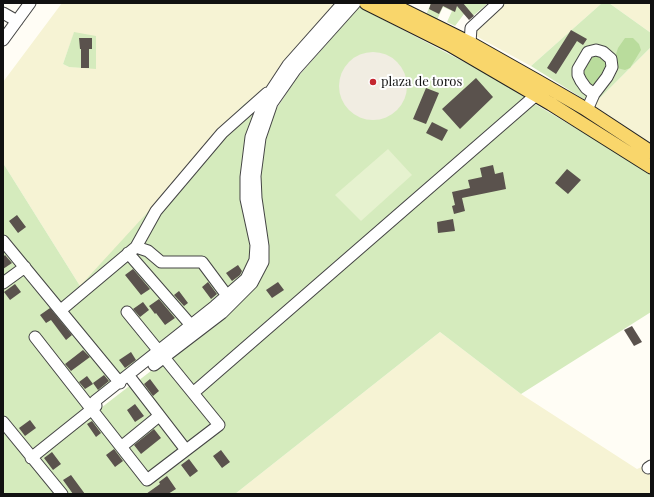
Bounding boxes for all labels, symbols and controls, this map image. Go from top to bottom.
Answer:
place label: plaza de toros [381,74,462,90]
marker: plaza de toros [368,77,378,87]

